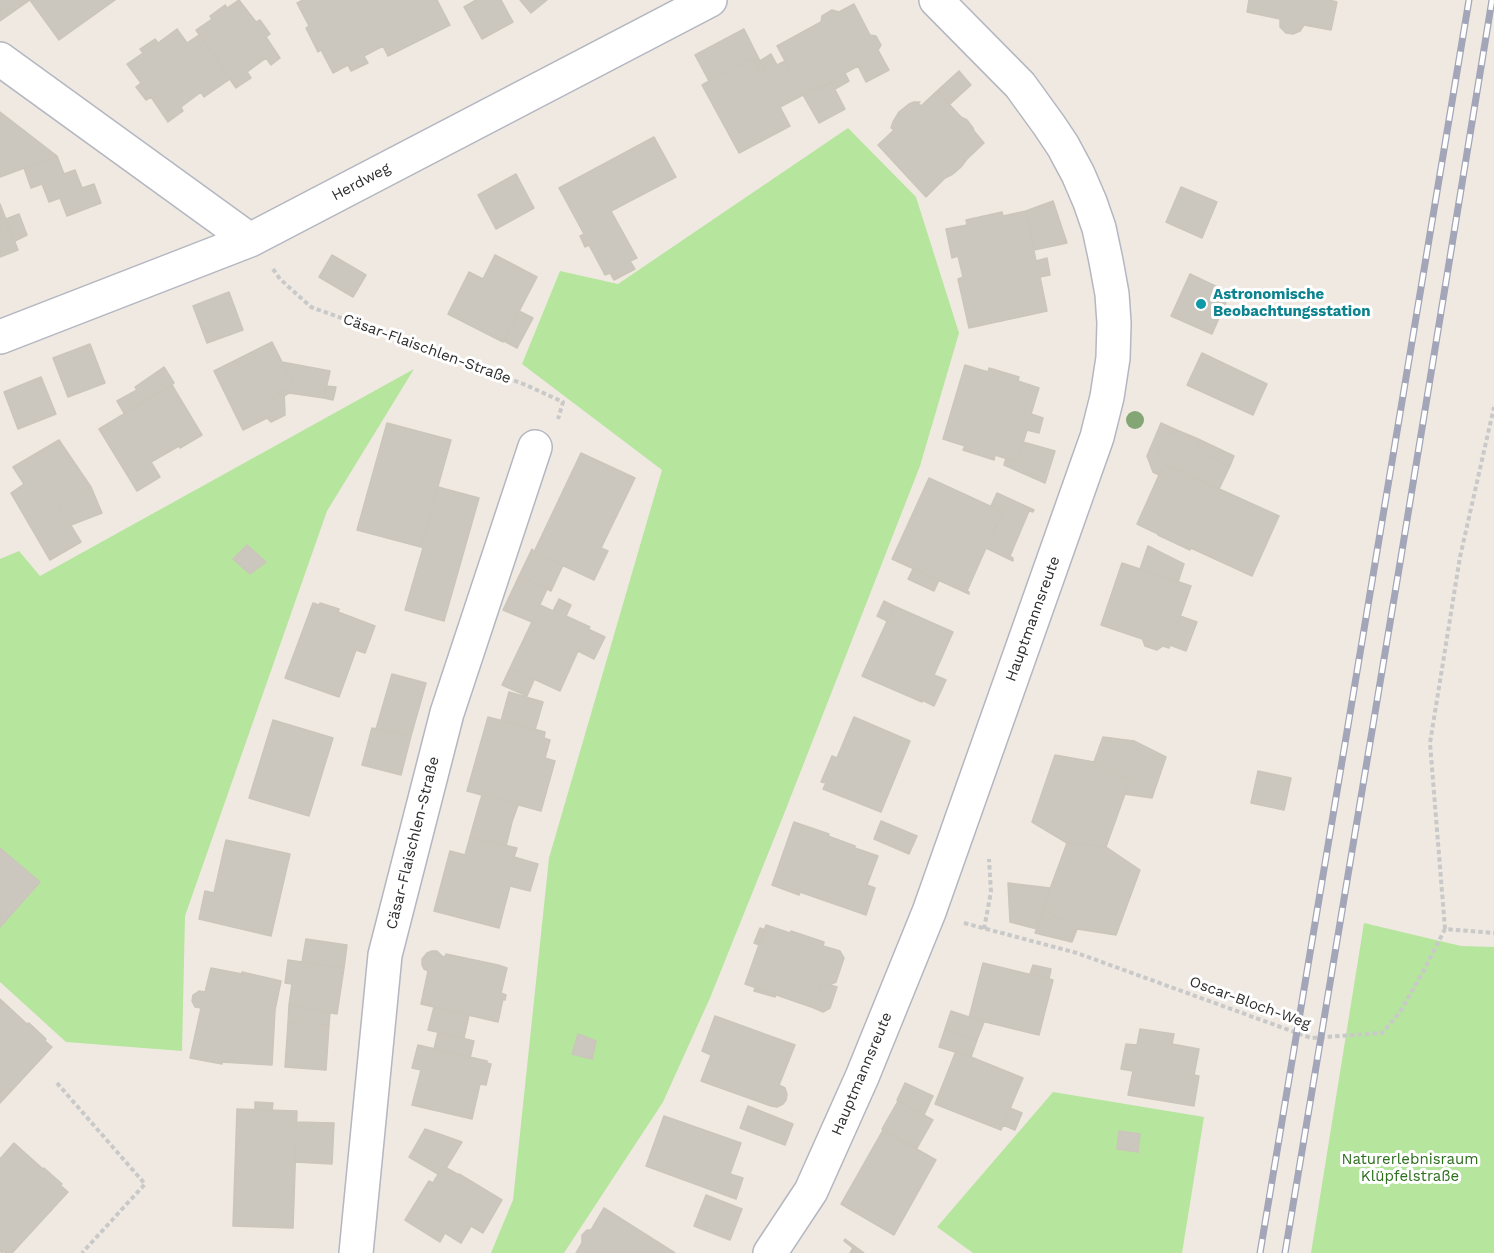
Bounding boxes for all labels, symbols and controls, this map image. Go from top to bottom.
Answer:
street label: Herdweg [329,159,393,205]
place label: Astronomische Beobachtungsstation [1213,286,1370,321]
marker: Astronomische Beobachtungsstation [1194,297,1208,311]
street label: Cäsar-Flaischlen-Straße [340,310,514,388]
street label: Hauptmannsreute [1002,554,1064,684]
street label: Cäsar-Flaischlen-Straße [383,755,443,931]
street label: Oscar-Bloch-Weg [1187,973,1313,1033]
street label: Hauptmannsreute [828,1010,896,1138]
park label: Naturerlebnisraum Klüpfelstraße [1341,1151,1479,1186]

